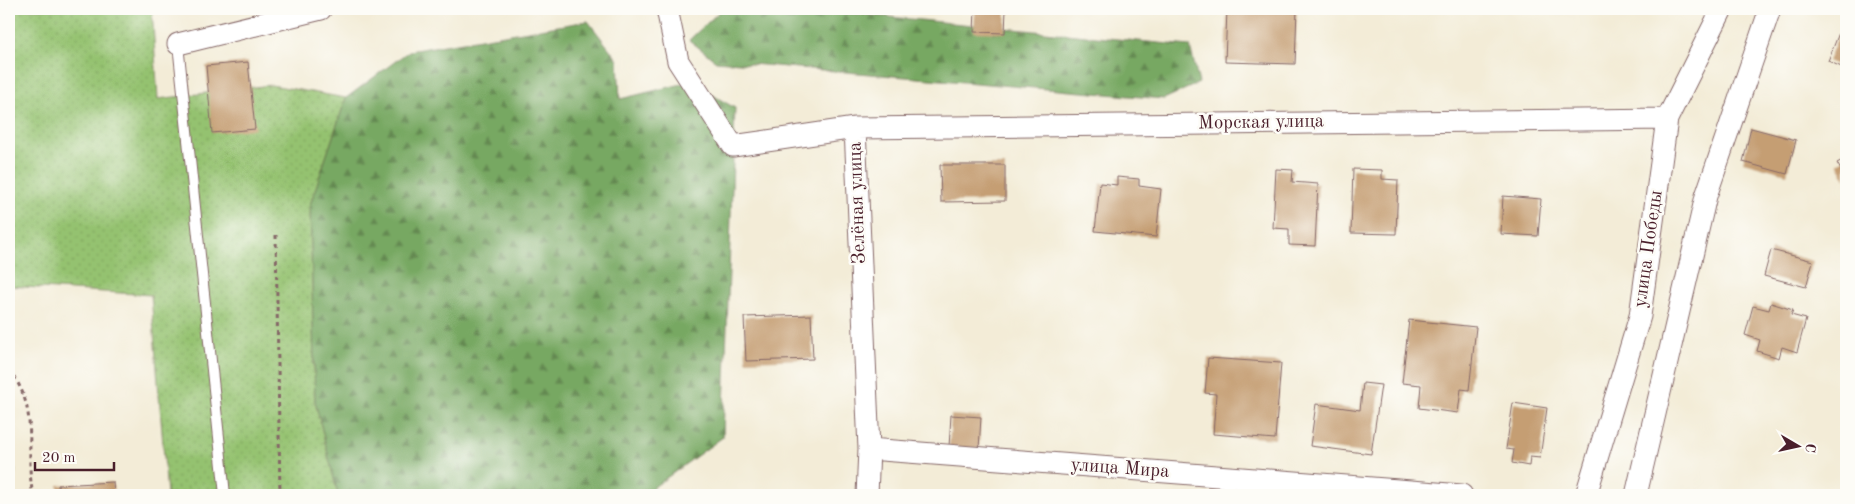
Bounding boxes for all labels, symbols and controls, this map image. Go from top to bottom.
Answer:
street label: Морская улица [1198,112,1325,134]
street label: Зелёная улица [846,141,870,265]
street label: улица Победы [1631,189,1667,309]
north arrow [1772,422,1822,472]
scale bar [35,439,114,471]
text: С [1802,442,1817,454]
text: 20 m [42,451,76,466]
street label: улица Мира [1070,456,1171,482]

